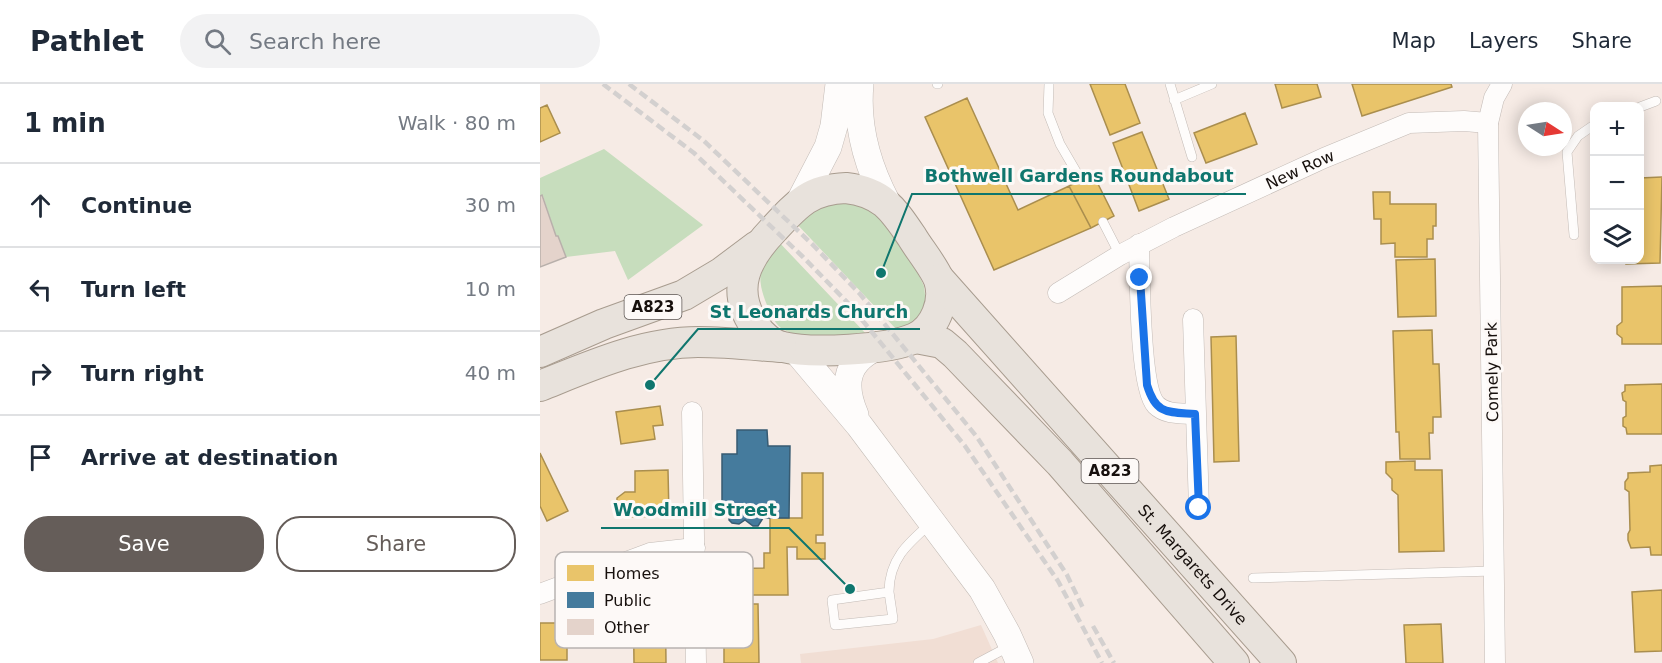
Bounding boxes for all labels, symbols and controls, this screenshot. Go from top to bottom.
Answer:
search box [180,14,600,68]
text: Pathlet [30,25,144,58]
icon: search [201,25,234,58]
text: Search here [249,29,381,54]
text: Map [1392,29,1436,53]
text: Layers [1469,29,1538,53]
text: Share [1571,29,1632,53]
north arrow [1518,102,1572,156]
map controls [1590,102,1644,264]
button: + [1590,102,1644,156]
text: 1 min [24,108,106,138]
text: Walk · 80 m [398,111,516,135]
street label: New Row [1263,145,1337,193]
button: − [1590,156,1644,210]
callout: Bothwell Gardens Roundabout [912,158,1246,194]
text: Bothwell Gardens Roundabout [924,165,1234,186]
icon: ahead [24,189,57,222]
text: Continue [81,193,192,218]
text: 30 m [465,193,516,217]
button: layers [1590,210,1644,264]
route end [1126,264,1152,290]
icon: left [24,273,57,306]
text: Turn left [81,277,186,302]
text: 10 m [465,277,516,301]
callout: St Leonards Church [698,293,920,329]
road number: A823 [624,295,682,319]
text: St Leonards Church [710,301,908,322]
street label: Comely Park [1482,321,1502,422]
icon: right [24,357,57,390]
text: Turn right [81,361,204,386]
text: 40 m [465,361,516,385]
icon: arrive [24,441,57,474]
text: Arrive at destination [81,445,338,470]
road number: A823 [1082,459,1138,483]
callout: Woodmill Street [601,492,789,528]
route start [1185,494,1211,520]
text: Woodmill Street [613,499,777,520]
street label: St. Margarets Drive [1134,500,1252,628]
button: Save [24,516,264,572]
button: Share [276,516,516,572]
legend [555,552,753,648]
text: Homes [604,564,660,583]
text: Public [604,591,651,610]
text: Other [604,618,650,637]

